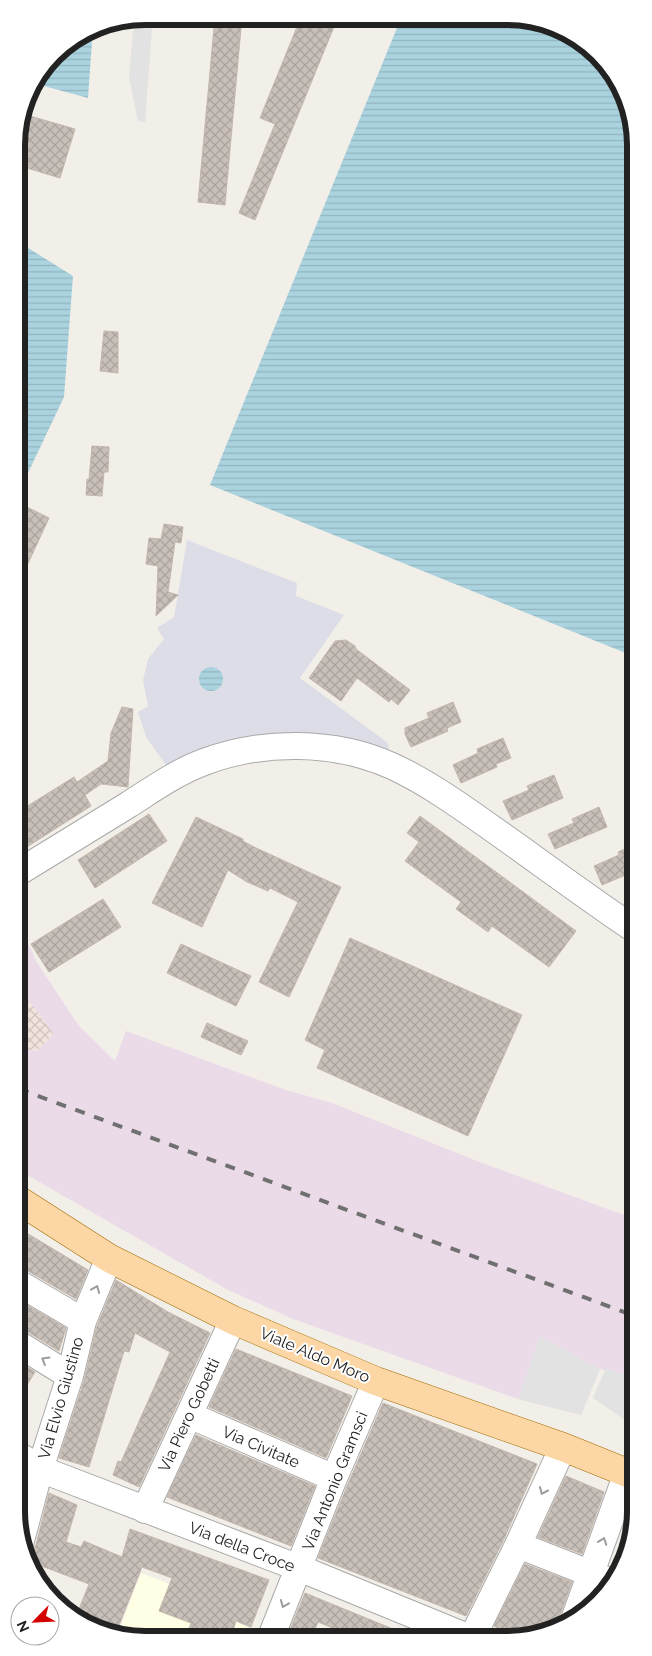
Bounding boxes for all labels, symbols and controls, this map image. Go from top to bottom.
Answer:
one-way arrow [89,1285,100,1294]
street label: Viale Aldo Moro [257,1323,373,1387]
street label: Via Elvio Giustino [34,1335,88,1461]
street label: Via Piero Gobetti [154,1355,224,1475]
one-way arrow [41,1357,50,1367]
street label: Via Antonio Gramsci [298,1409,372,1553]
street label: Via Civitate [219,1422,303,1472]
one-way arrow [538,1486,549,1495]
street label: Via della Croce [186,1518,298,1576]
one-way arrow [597,1538,607,1546]
north arrow [10,1596,60,1646]
one-way arrow [280,1599,291,1608]
text: N [14,1618,33,1634]

